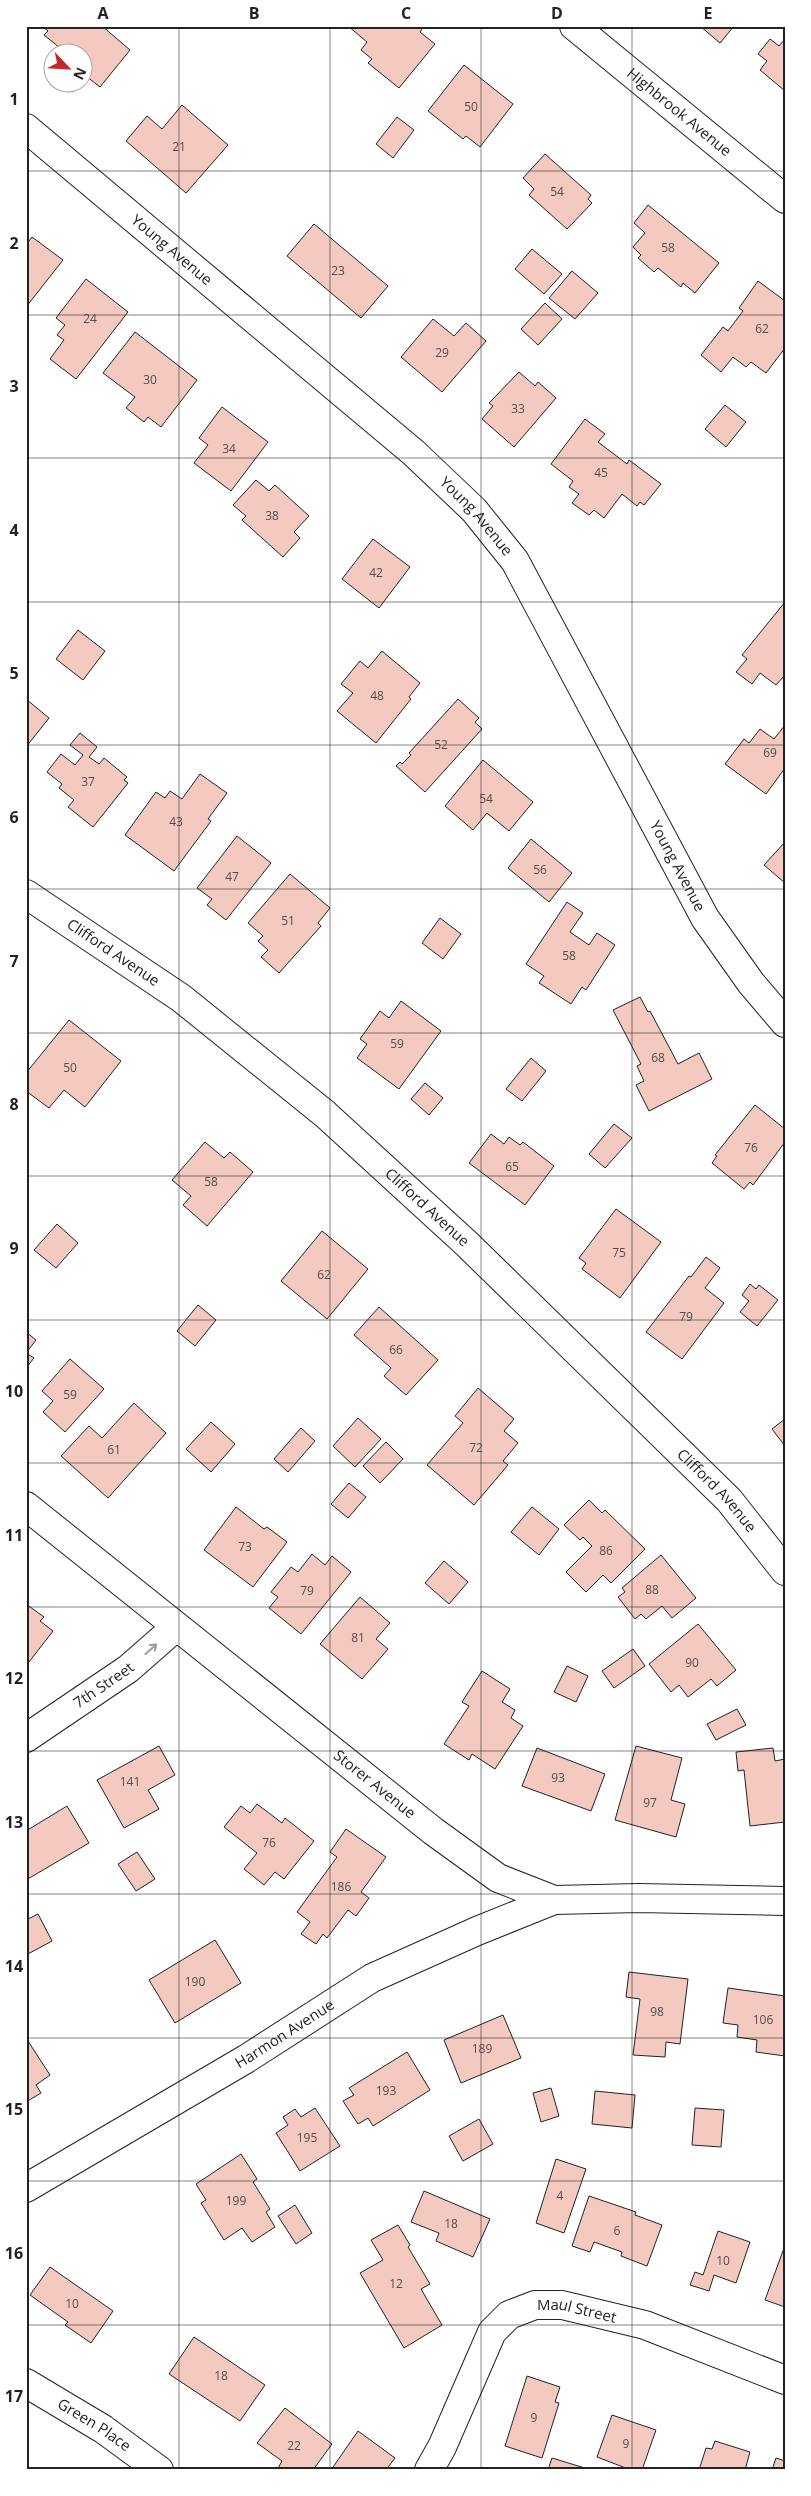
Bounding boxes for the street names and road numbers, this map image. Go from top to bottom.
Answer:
street label: Highbrook Avenue [623,63,736,160]
street label: Young Avenue [127,209,217,289]
street label: Young Avenue [436,472,518,559]
street label: Young Avenue [646,817,711,915]
street label: Clifford Avenue [63,913,164,990]
street label: Clifford Avenue [381,1163,474,1250]
street label: Clifford Avenue [673,1444,761,1536]
street label: 7th Street [69,1657,138,1712]
street label: Storer Avenue [330,1745,420,1822]
street label: Harmon Avenue [231,1994,337,2072]
street label: Maul Street [537,2294,619,2327]
street label: Green Place [54,2393,135,2455]

